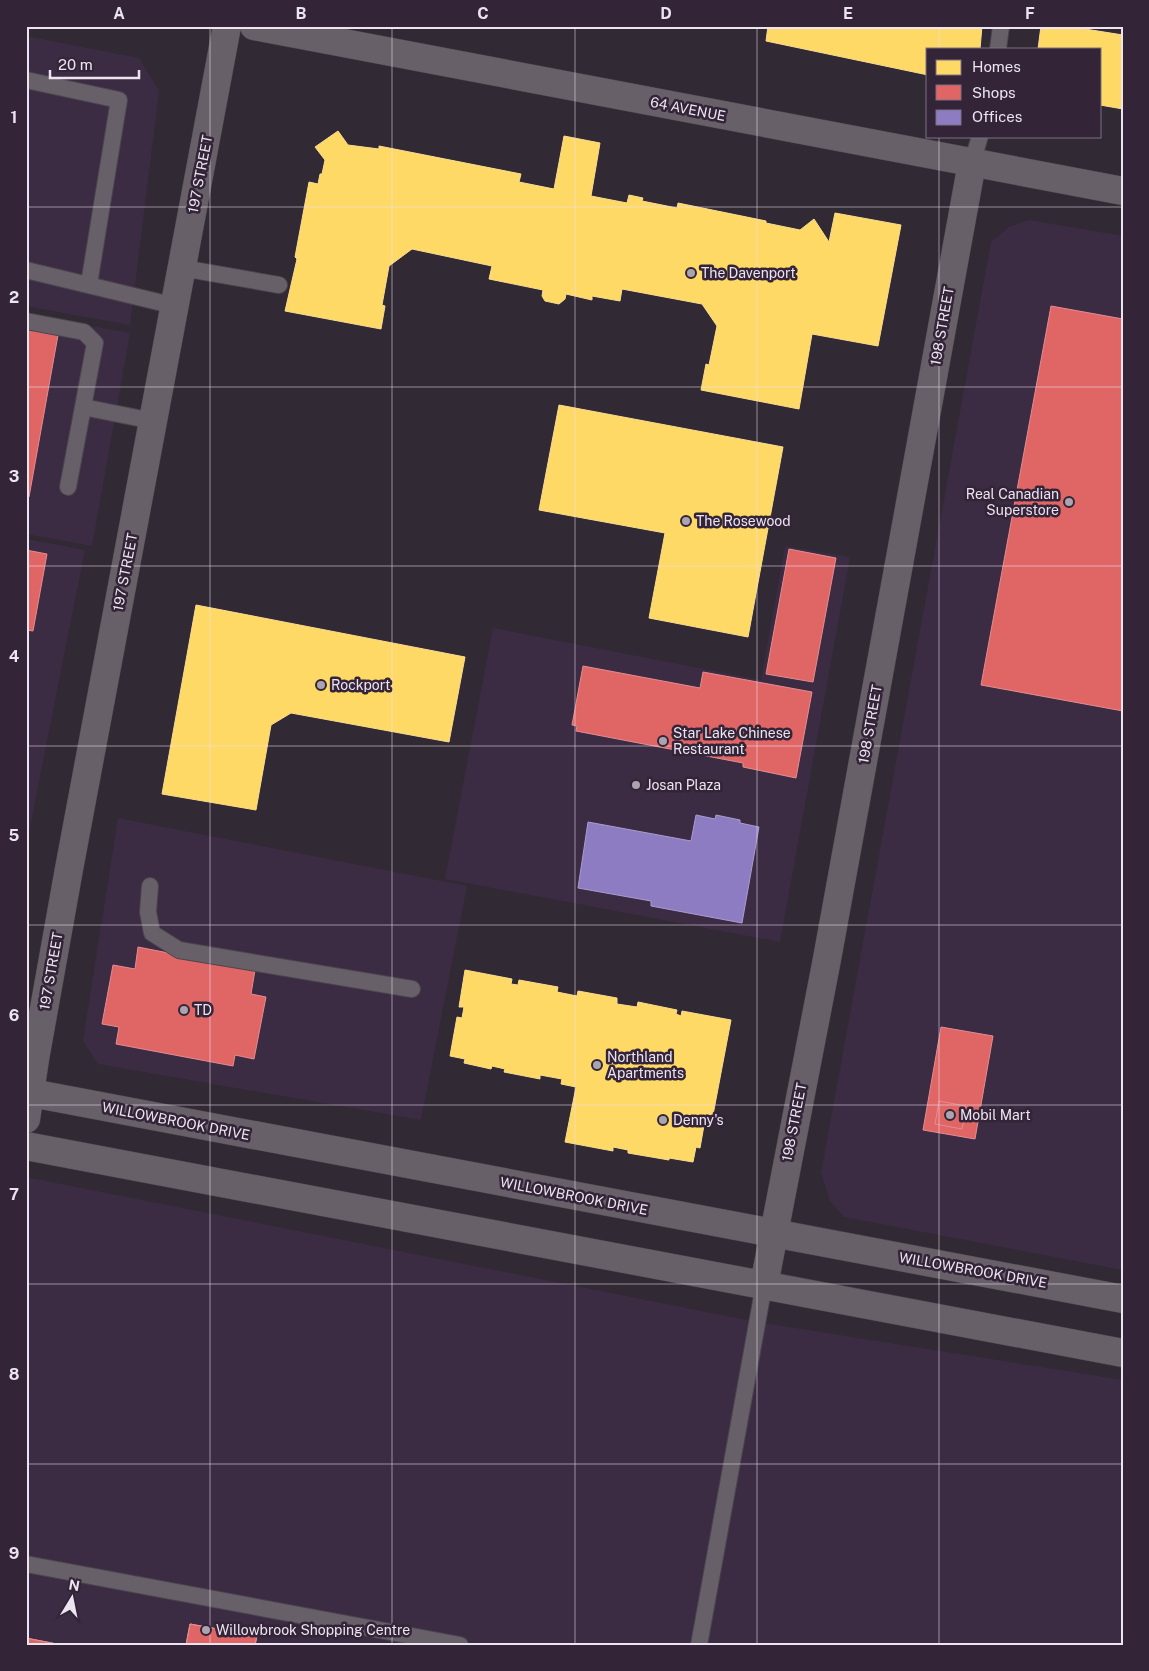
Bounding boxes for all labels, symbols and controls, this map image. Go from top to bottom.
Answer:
text: A [113,4,125,23]
text: B [296,4,307,23]
text: C [477,4,489,23]
text: D [660,4,672,23]
text: E [843,4,853,23]
text: F [1025,4,1035,23]
scale bar [50,48,139,80]
legend [926,48,1102,138]
text: 20 m [58,56,93,73]
text: Homes [972,58,1021,75]
text: Shops [972,84,1016,101]
street label: 64 AVENUE [649,94,727,124]
text: 1 [11,108,17,127]
text: Offices [972,108,1022,125]
street label: 197 STREET [185,134,215,214]
place label: The Davenport [701,265,796,281]
marker: The Davenport [685,267,697,279]
street label: 198 STREET [927,285,957,367]
text: 2 [9,288,19,307]
text: 3 [9,467,19,486]
place label: Real Canadian Superstore [966,486,1059,518]
marker: Real Canadian Superstore [1063,496,1075,508]
place label: The Rosewood [696,513,791,529]
marker: The Rosewood [680,515,692,527]
street label: 197 STREET [110,532,140,612]
text: 4 [9,647,20,666]
place label: Rockport [331,677,391,693]
marker: Rockport [315,679,327,691]
street label: 198 STREET [855,683,885,765]
place label: Star Lake Chinese Restaurant [673,725,791,757]
marker: Star Lake Chinese Restaurant [657,735,669,747]
place label: Josan Plaza [646,777,721,793]
marker: Josan Plaza [630,779,642,791]
text: 5 [9,826,20,845]
street label: 197 STREET [36,931,66,1011]
place label: TD [194,1002,212,1018]
marker: TD [178,1004,190,1016]
text: 6 [9,1006,19,1025]
place label: Northland Apartments [607,1049,684,1081]
marker: Northland Apartments [591,1059,603,1071]
street label: 198 STREET [779,1081,809,1163]
street label: WILLOWBROOK DRIVE [101,1099,251,1143]
place label: Mobil Mart [960,1107,1031,1123]
marker: Mobil Mart [944,1109,956,1121]
place label: Denny's [673,1112,724,1128]
marker: Denny's [657,1114,669,1126]
street label: WILLOWBROOK DRIVE [499,1174,649,1218]
text: 7 [9,1185,19,1204]
street label: WILLOWBROOK DRIVE [898,1249,1048,1291]
text: 8 [9,1365,20,1384]
text: 9 [9,1544,19,1563]
north arrow [48,1574,98,1624]
text: N [67,1576,81,1594]
place label: Willowbrook Shopping Centre [216,1622,410,1638]
marker: Willowbrook Shopping Centre [200,1624,212,1636]

